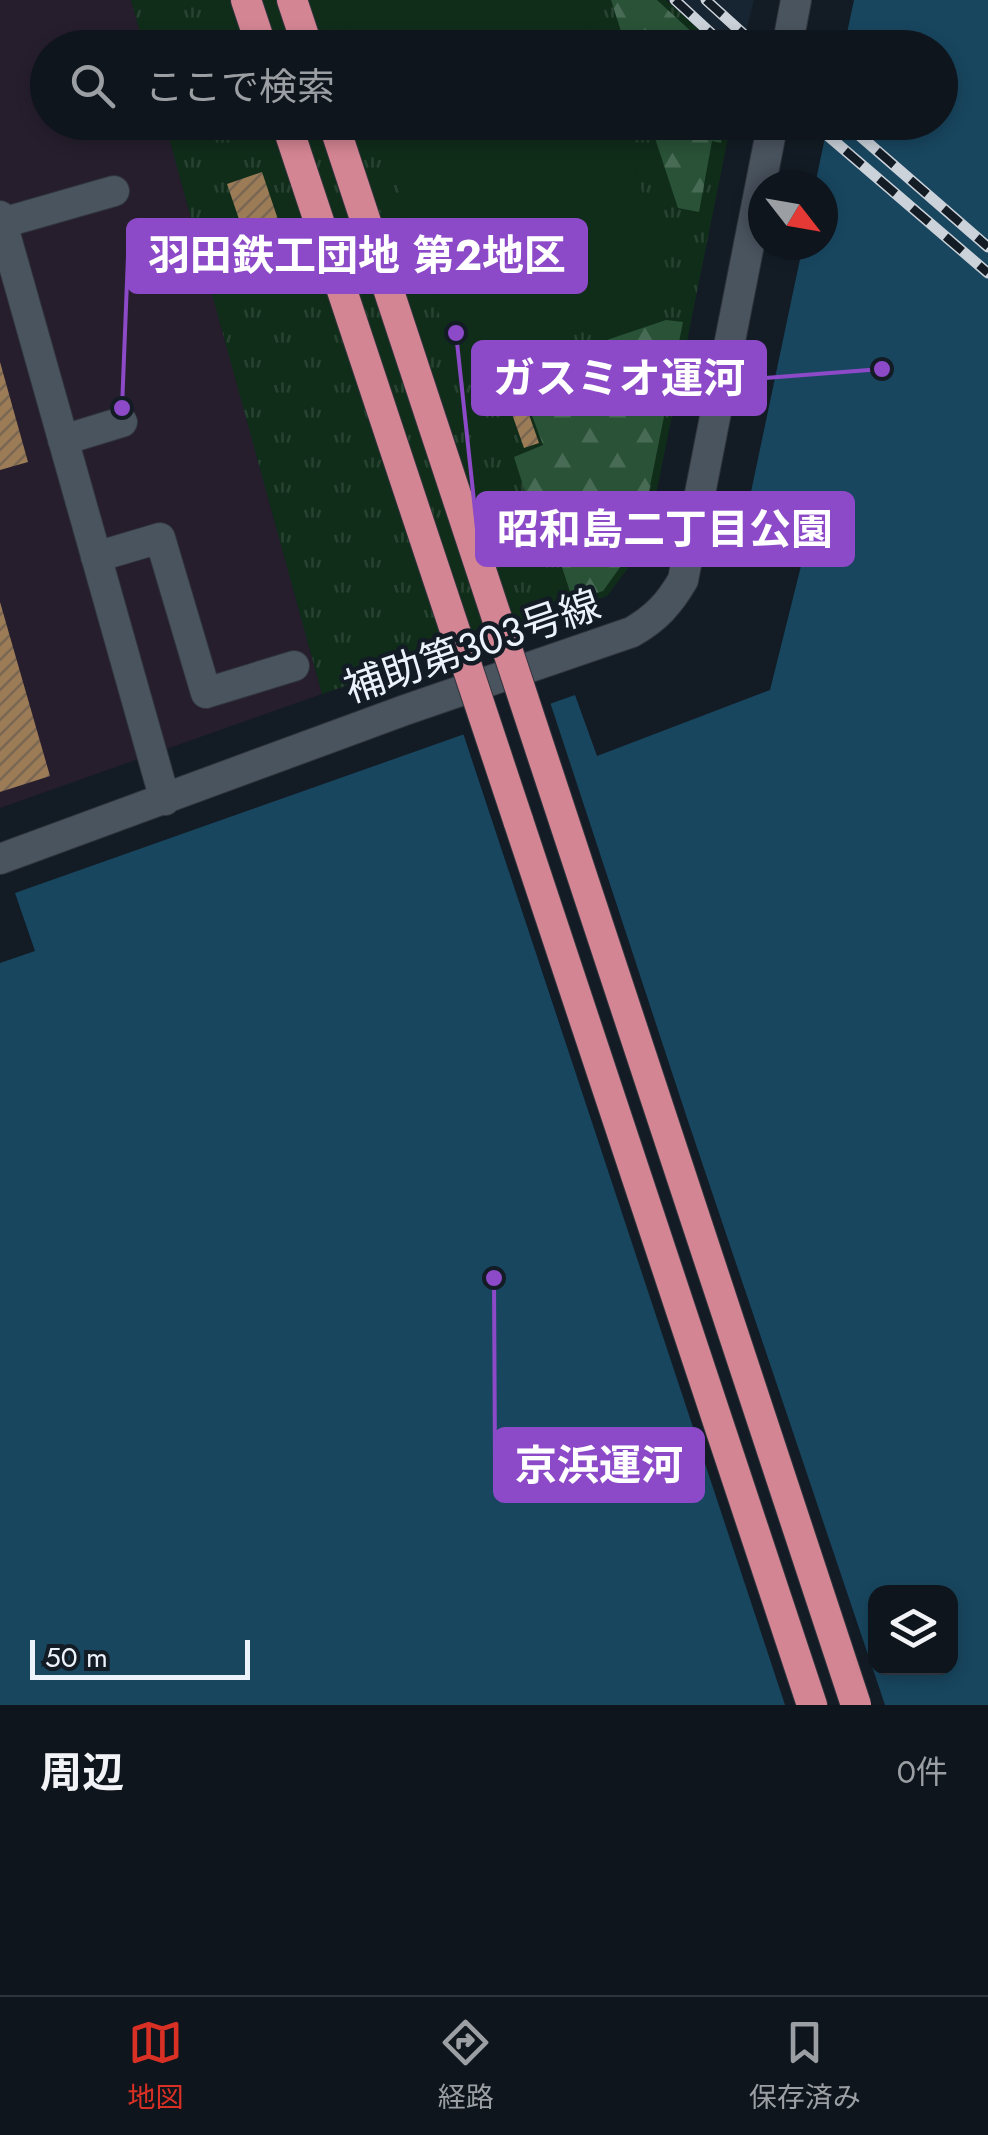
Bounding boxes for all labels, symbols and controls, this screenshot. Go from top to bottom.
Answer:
search box [30,30,958,140]
icon: search [65,58,120,113]
text: ここで検索 [145,59,335,114]
north arrow [748,170,838,260]
callout: 羽田鉄工団地 第2地区 [128,220,586,292]
text: 羽田鉄工団地 第2地区 [148,225,566,286]
callout: ガスミオ運河 [473,342,765,414]
text: ガスミオ運河 [493,348,745,409]
callout: 昭和島二丁目公園 [477,493,853,565]
text: 昭和島二丁目公園 [497,499,833,560]
street label: 補助第303号線 [336,575,608,717]
callout: 京浜運河 [495,1429,703,1501]
text: 京浜運河 [515,1435,683,1496]
map controls [868,1585,958,1675]
button: layers [868,1585,958,1675]
scale bar [30,1635,250,1680]
text: 50 m [45,1637,108,1678]
text: 周辺 [40,1742,124,1803]
text: 0件 [897,1749,948,1795]
tab: 地図 [127,2015,183,2118]
tab: 経路 [438,2015,494,2118]
tab: 保存済み [749,2015,861,2118]

